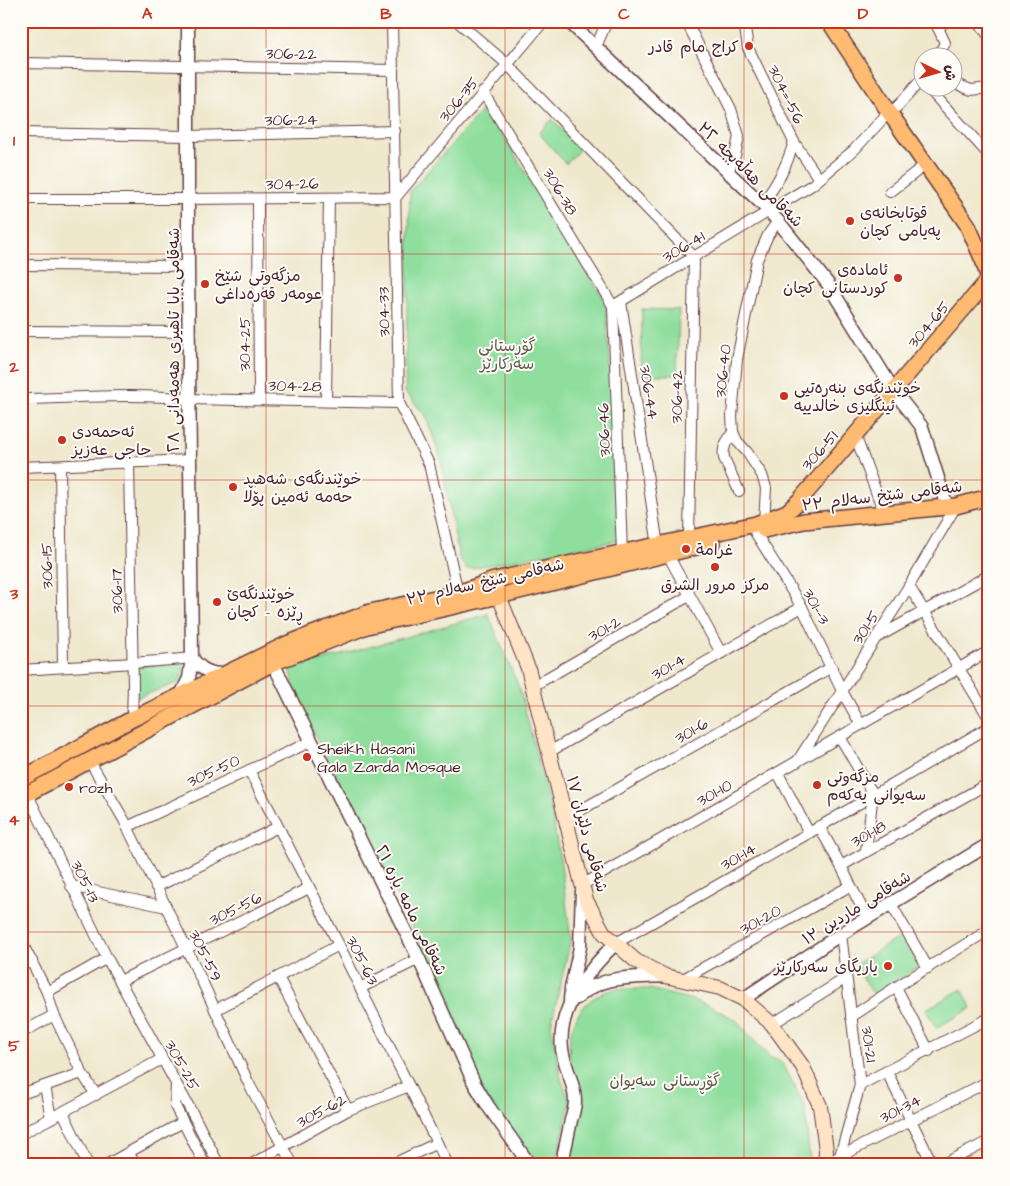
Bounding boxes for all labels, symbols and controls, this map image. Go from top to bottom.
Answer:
text: A [142,3,153,25]
text: B [380,3,392,25]
text: C [618,3,630,25]
text: D [858,3,869,25]
place label: کراج مام قادر [647,36,739,59]
marker: کراج مام قادر [743,40,755,52]
street label: 306-22 [265,43,317,65]
north arrow [912,48,962,98]
street label: 304=-56 [762,61,810,128]
text: ش [939,65,961,82]
street label: 306-35 [433,72,485,127]
street label: 306-24 [264,109,318,131]
street label: شەقامی هەڵەبجە ٣٢ [693,116,809,232]
text: 1 [13,130,16,152]
street label: 306-38 [537,164,583,219]
street label: 304-26 [265,173,319,195]
place label: قوتابخانەی پەیامی کچان [860,202,941,242]
marker: قوتابخانەی پەیامی کچان [844,215,856,227]
street label: 306-41 [658,226,709,268]
street label: شەقامی بابا تاهیری هەمەدانی ٢٨ [163,228,185,452]
place label: ئامادەی کوردستانی کچان [783,259,888,299]
place label: مزگەوتی شێخ عومەر قەرەداغی [215,265,322,305]
marker: ئامادەی کوردستانی کچان [892,272,904,284]
marker: مزگەوتی شێخ عومەر قەرەداغی [199,278,211,290]
street label: 304-33 [373,287,395,337]
street label: 304-65 [903,296,955,353]
street label: 304-25 [234,316,256,371]
park label: گۆڕستانی سەرکارێز [478,335,536,375]
street label: 306-40 [709,343,737,399]
text: 2 [8,356,19,378]
street label: 306-44 [634,363,664,421]
street label: 306-42 [666,370,688,424]
street label: 304-28 [268,375,322,397]
place label: خوێندنگەی بنەڕەتیی ئینگلیزی خالدییە [794,377,921,417]
marker: خوێندنگەی بنەڕەتیی ئینگلیزی خالدییە [778,390,790,402]
street label: 306-46 [592,403,616,457]
place label: ئەحمەدی حاجی عەزیز [70,421,151,461]
street label: 306-51 [796,426,843,475]
marker: ئەحمەدی حاجی عەزیز [56,434,68,446]
place label: خوێندنگەی شەهید حەمە ئەمین پۆڵا [243,468,361,508]
street label: شەقامی شێخ سەلام ٣٣ [801,475,964,518]
marker: خوێندنگەی شەهید حەمە ئەمین پۆڵا [227,481,239,493]
place label: غرامة [696,539,733,561]
street label: 306-15 [36,542,58,589]
marker: غرامة [680,543,692,555]
street label: شەقامی شێخ سەلام ٣٣ [404,553,567,612]
marker: مرکز مرور الشرق [709,561,721,573]
street label: 306-17 [106,568,128,614]
place label: مرکز مرور الشرق [661,574,769,596]
text: 3 [9,583,19,605]
place label: خوێندنگەێ ڕێزە - کچان [227,583,303,626]
street label: 301--3 [797,584,835,629]
marker: خوێندنگەێ ڕێزە - کچان [211,596,223,608]
street label: 301-5 [847,606,885,649]
street label: 301-2 [584,611,625,647]
street label: 301-4 [647,648,690,685]
street label: 301-6 [671,713,712,749]
place label: Sheikh Hasani Gala Zarda Mosque [317,738,461,778]
street label: 305-50 [183,749,243,793]
marker: Sheikh Hasani Gala Zarda Mosque [301,751,313,763]
place label: مزگەوتی سەیوانی یەکەم [827,766,926,807]
street label: شەقامی دلێران ١٧ [561,774,613,895]
street label: 301-10 [693,774,736,812]
place label: rozh [79,777,113,799]
marker: مزگەوتی سەیوانی یەکەم [811,779,823,791]
marker: rozh [63,781,75,793]
text: 4 [9,809,20,831]
street label: 301-18 [847,815,890,853]
street label: 301-14 [716,838,761,876]
street label: شەقامی مامە یارە ٢١ [370,842,452,979]
street label: 305-13 [65,857,105,906]
street label: شەقامی ماردین ١٣ [798,866,915,950]
street label: 305-56 [205,887,265,931]
street label: 301-20 [736,899,785,940]
street label: 305-59 [183,926,227,985]
street label: 305-63 [340,932,384,989]
place label: یاریگای سەرکارێز [772,956,878,978]
marker: یاریگای سەرکارێز [882,960,894,972]
street label: 301-21 [856,1025,882,1064]
text: 5 [8,1035,20,1057]
street label: 305-25 [159,1036,205,1095]
park label: گۆڕستانی سەیوان [610,1070,721,1095]
street label: 305-62 [293,1089,350,1133]
street label: 301-34 [876,1089,925,1129]

